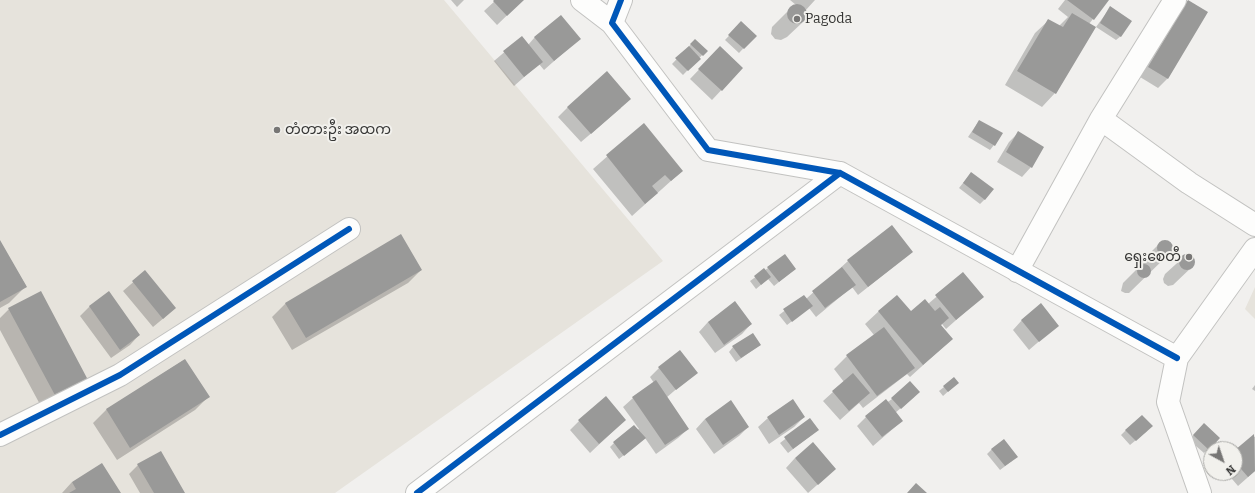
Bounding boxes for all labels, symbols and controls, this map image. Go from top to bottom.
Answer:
place label: Pagoda [805,11,852,27]
marker: Pagoda [792,14,802,24]
place label: တံတားဦး အထက [285,122,391,138]
marker: တံတားဦး အထက [272,125,282,135]
place label: ရှေးစေတီ [1124,249,1181,265]
marker: ရှေးစေတီ [1184,252,1194,262]
north arrow [1203,441,1243,481]
text: N [1223,462,1238,478]

